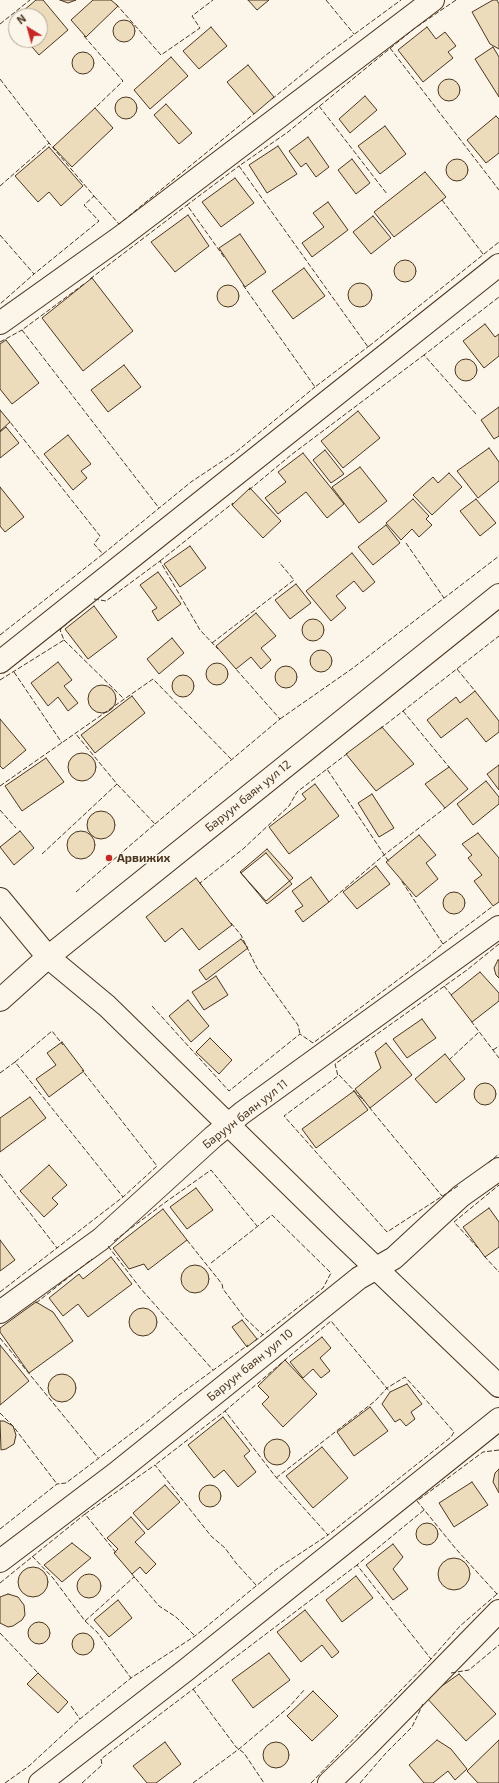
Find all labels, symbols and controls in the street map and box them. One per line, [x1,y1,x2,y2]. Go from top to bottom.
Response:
north arrow [8,8,48,48]
text: N [14,11,28,26]
street label: Баруун баян уул 12 [202,757,294,835]
place label: Арвижих [117,851,170,865]
marker: Арвижих [104,853,114,863]
street label: Баруун баян уул 11 [200,1076,290,1152]
street label: Баруун баян уул 10 [204,1326,296,1404]

